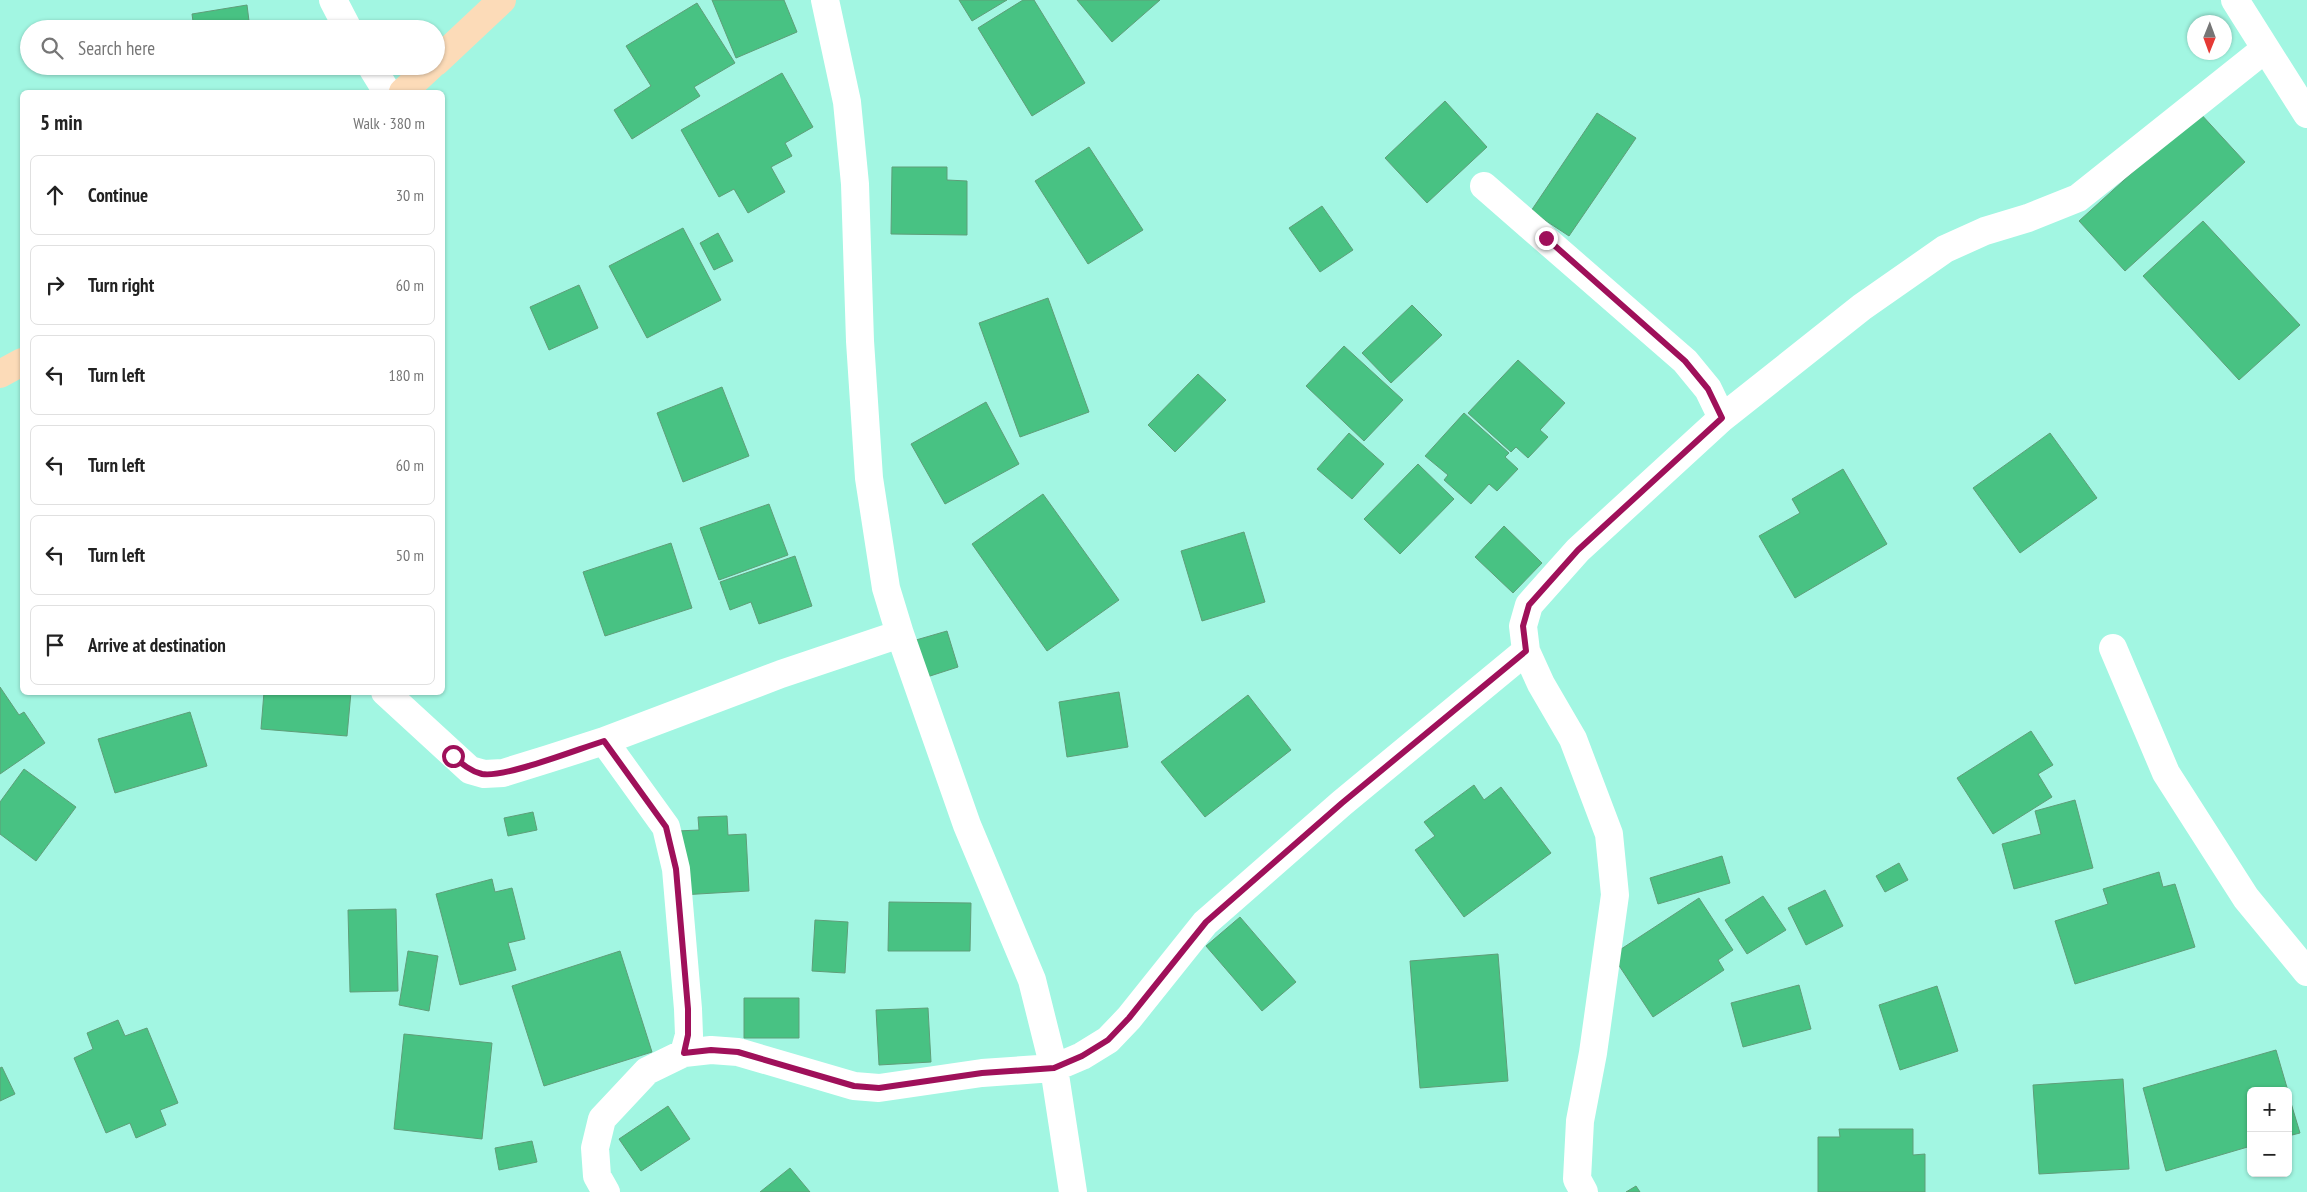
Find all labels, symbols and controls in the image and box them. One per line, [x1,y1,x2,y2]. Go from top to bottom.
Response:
north arrow [2187,15,2232,60]
search box [20,20,445,75]
icon: search [38,34,66,62]
text: Search here [78,36,155,60]
text: 5 min [40,109,82,136]
text: Walk · 380 m [353,113,425,133]
icon: ahead [41,181,69,209]
text: Continue [88,183,148,207]
text: 30 m [396,185,424,205]
route end [1535,227,1558,250]
icon: right [41,271,69,299]
text: Turn right [88,273,154,297]
text: 60 m [396,275,424,295]
icon: left [41,361,69,389]
text: Turn left [88,363,145,387]
text: 180 m [389,365,424,385]
icon: left [41,451,69,479]
text: Turn left [88,453,145,477]
text: 60 m [396,455,424,475]
icon: left [41,541,69,569]
text: Turn left [88,543,145,567]
text: 50 m [396,545,424,565]
icon: arrive [41,631,69,659]
text: Arrive at destination [88,633,226,657]
route start [442,745,465,768]
map controls [2247,1087,2292,1177]
button: + [2247,1087,2292,1132]
button: − [2247,1132,2292,1177]

